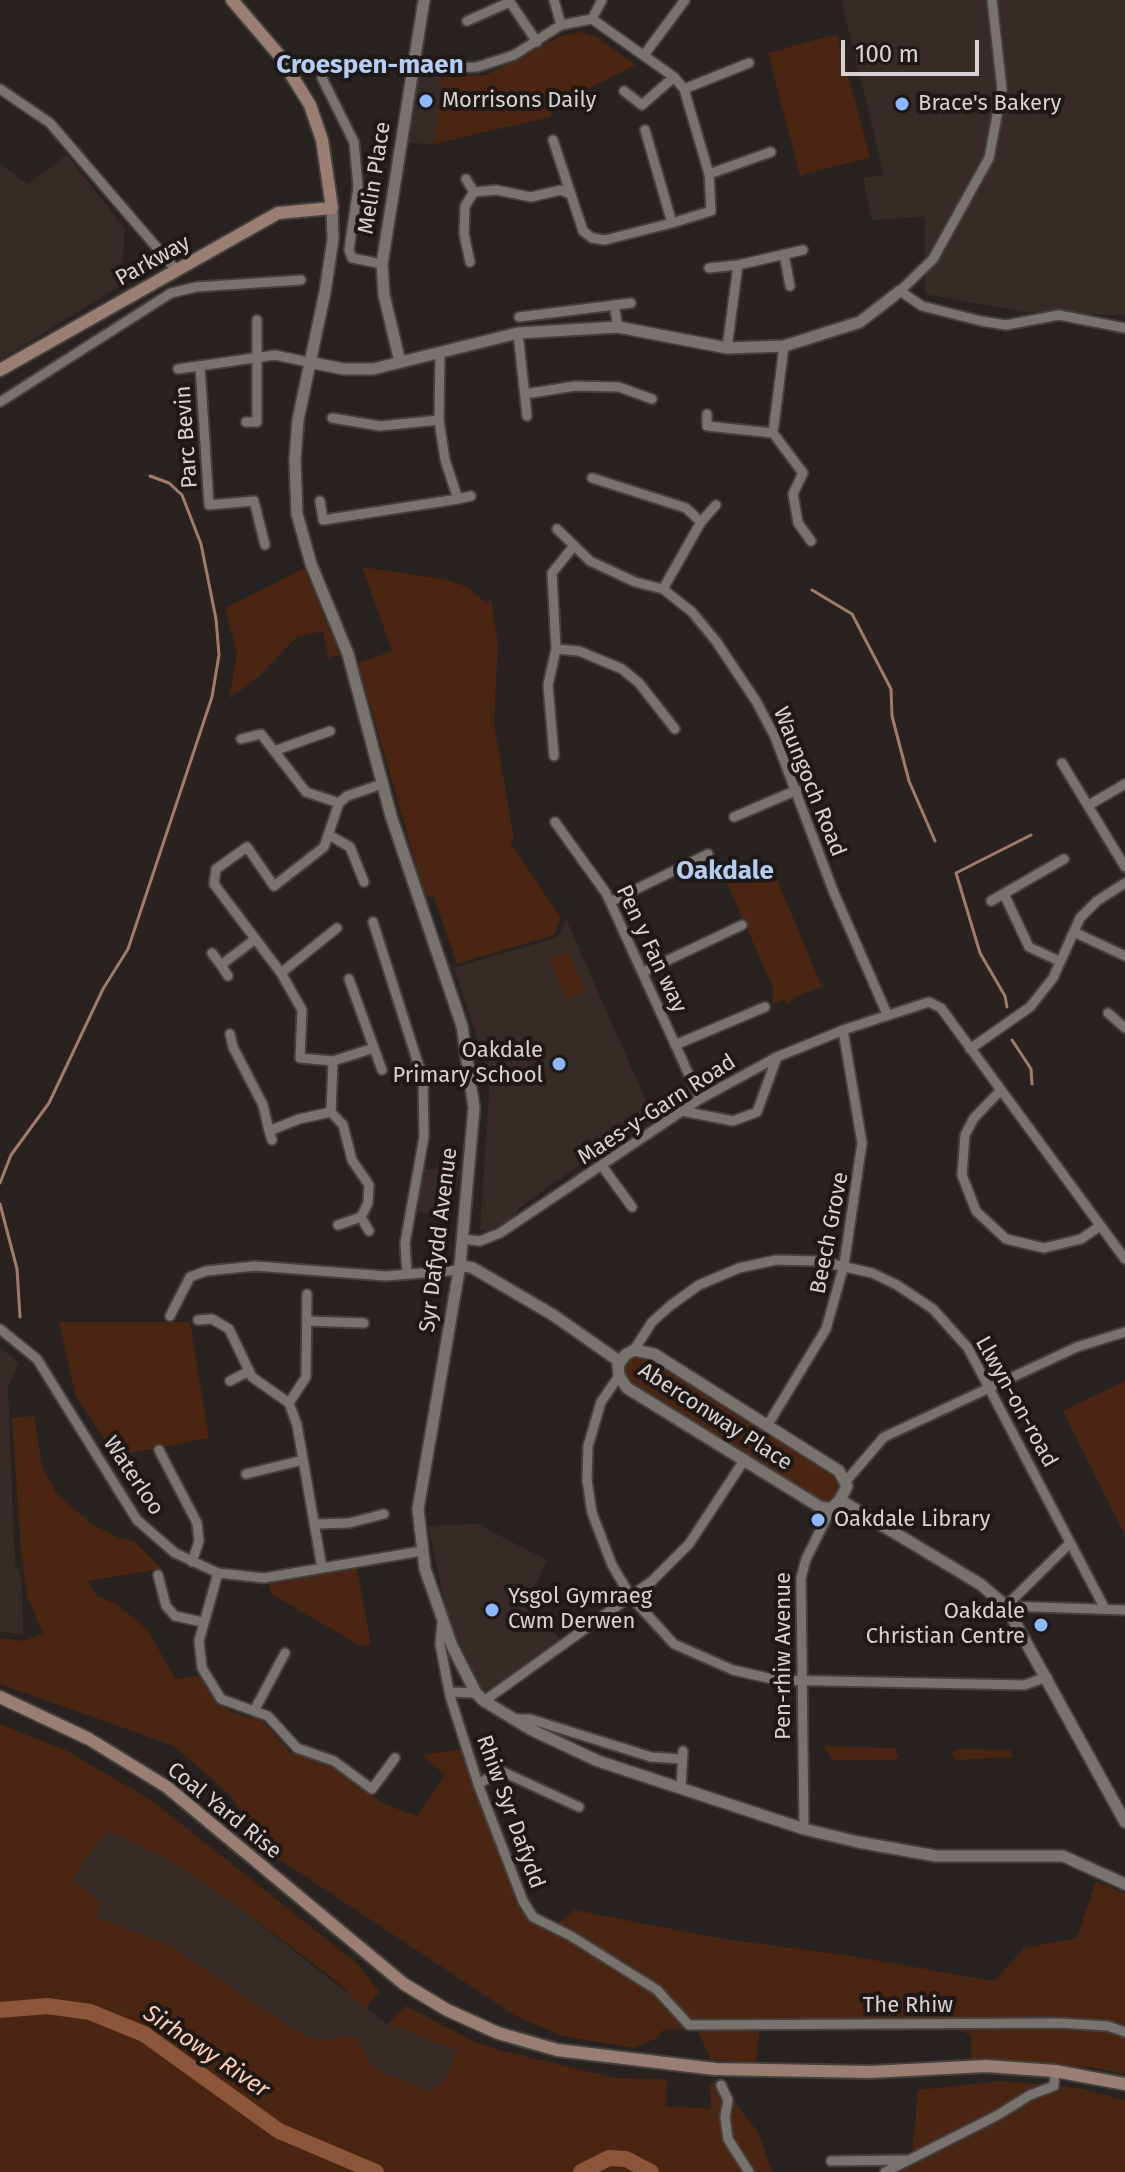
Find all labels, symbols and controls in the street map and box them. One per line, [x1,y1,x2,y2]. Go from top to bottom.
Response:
scale bar [845,24,983,74]
text: 100 m [855,40,919,68]
district label: Croespen-maen [276,50,464,82]
place label: Morrisons Daily [442,88,596,114]
place label: Brace's Bakery [918,91,1061,117]
marker: Morrisons Daily [417,92,435,110]
marker: Brace's Bakery [893,95,911,113]
street label: Melin Place [353,120,397,236]
street label: Parkway [111,230,195,292]
street label: Parc Bevin [170,385,204,489]
street label: Waungoch Road [767,703,851,861]
district label: Oakdale [676,856,774,888]
street label: Pen y Fan way [610,881,692,1017]
place label: Oakdale Primary School [392,1038,543,1090]
street label: Maes-y-Garn Road [573,1049,741,1171]
marker: Oakdale Primary School [550,1055,568,1073]
street label: Syr Dafydd Avenue [415,1146,463,1334]
street label: Beech Grove [805,1170,855,1296]
street label: Llwyn-on-road [969,1332,1063,1472]
street label: Aberconway Place [633,1357,797,1477]
street label: Waterloo [97,1431,169,1521]
place label: Oakdale Library [834,1507,990,1533]
marker: Oakdale Library [809,1511,827,1529]
street label: Pen-rhiw Avenue [771,1572,797,1740]
place label: Ysgol Gymraeg Cwm Derwen [508,1584,652,1636]
place label: Oakdale Christian Centre [866,1599,1025,1650]
marker: Ysgol Gymraeg Cwm Derwen [483,1601,501,1619]
marker: Oakdale Christian Centre [1032,1616,1050,1634]
street label: Rhiw Syr Dafydd [470,1732,550,1892]
street label: Coal Yard Rise [162,1757,286,1865]
street label: The Rhiw [863,1993,953,2019]
water label: Sirhowy River [138,1999,274,2105]

